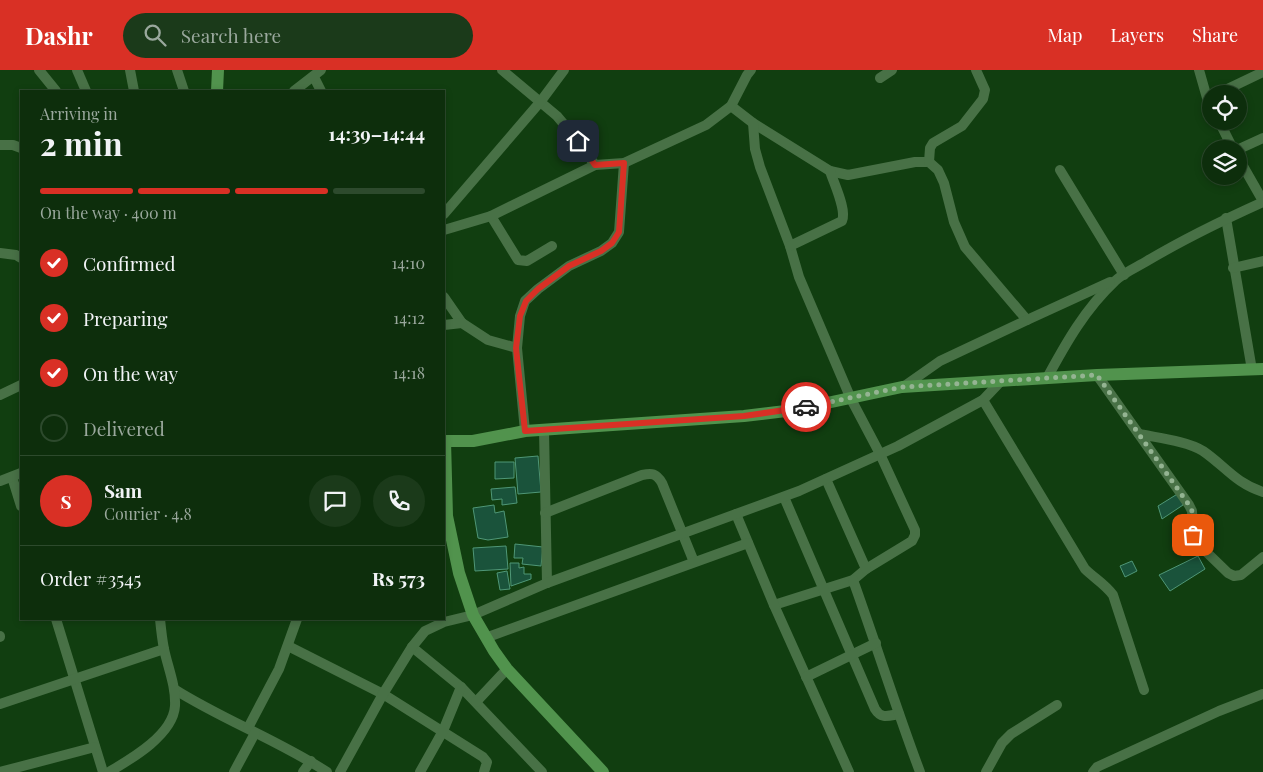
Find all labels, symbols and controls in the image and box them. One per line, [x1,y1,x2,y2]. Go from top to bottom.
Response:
search box [123,13,473,58]
text: Dashr [25,19,93,51]
icon: search [141,21,169,49]
text: Search here [181,22,281,48]
text: Map [1047,23,1082,47]
text: Layers [1110,23,1164,47]
text: Share [1192,23,1238,47]
map controls [1202,85,1247,185]
button: locate [1202,85,1247,130]
text: Arriving in [40,103,118,124]
text: 14:39–14:44 [328,120,425,146]
pin [557,120,599,162]
text: 2 min [40,121,123,164]
icon: home [564,127,592,155]
button: layers [1202,140,1247,185]
text: On the way · 400 m [40,202,177,223]
icon: check [40,249,68,277]
text: Confirmed [83,250,176,276]
text: 14:10 [391,252,425,273]
icon: check [40,304,68,332]
text: Preparing [83,305,168,331]
text: 14:12 [393,307,425,328]
icon: check [40,359,68,387]
text: On the way [83,360,178,386]
text: 14:18 [393,362,425,383]
courier [781,382,831,432]
icon: car [792,393,820,421]
text: Delivered [83,415,165,441]
button: chat [309,475,361,527]
button: phone [373,475,425,527]
text: Sam [104,477,142,503]
text: S [60,488,72,514]
text: Courier · 4.8 [104,503,192,524]
pin [1172,514,1214,556]
icon: bag [1179,521,1207,549]
text: Order #3545 [40,565,141,591]
text: Rs 573 [372,565,425,591]

